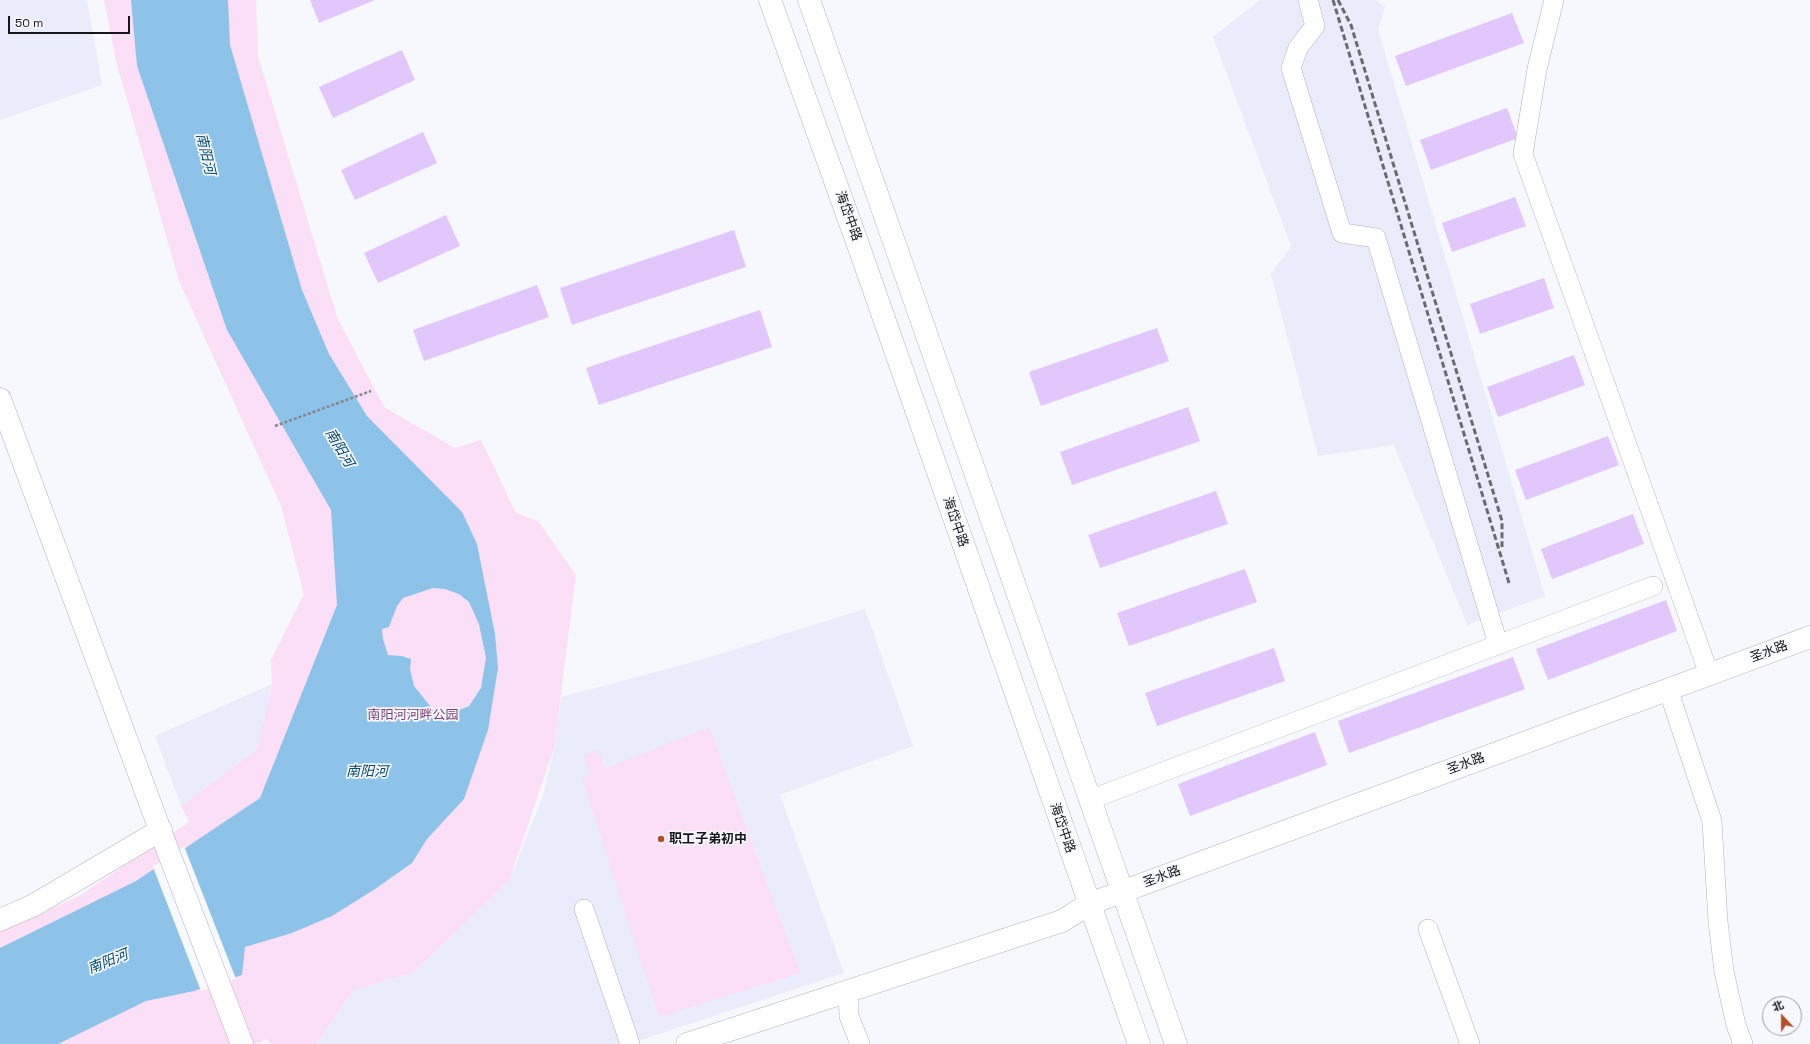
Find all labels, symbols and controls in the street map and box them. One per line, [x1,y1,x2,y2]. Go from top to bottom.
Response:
scale bar [10,8,132,34]
text: 50 m [15,15,43,31]
water label: 南阳河 [192,132,218,176]
street label: 海岱中路 [832,189,864,243]
water label: 南阳河 [321,426,357,470]
street label: 海岱中路 [939,495,971,549]
street label: 圣水路 [1748,638,1790,666]
park label: 南阳河河畔公园 [368,707,458,723]
street label: 圣水路 [1445,750,1487,778]
water label: 南阳河 [346,764,388,780]
street label: 海岱中路 [1046,801,1078,855]
place label: 职工子弟初中 [669,831,747,847]
marker: 职工子弟初中 [656,834,666,844]
street label: 圣水路 [1141,863,1183,891]
water label: 南阳河 [85,946,131,978]
north arrow [1762,996,1802,1036]
text: 北 [1770,997,1786,1014]

